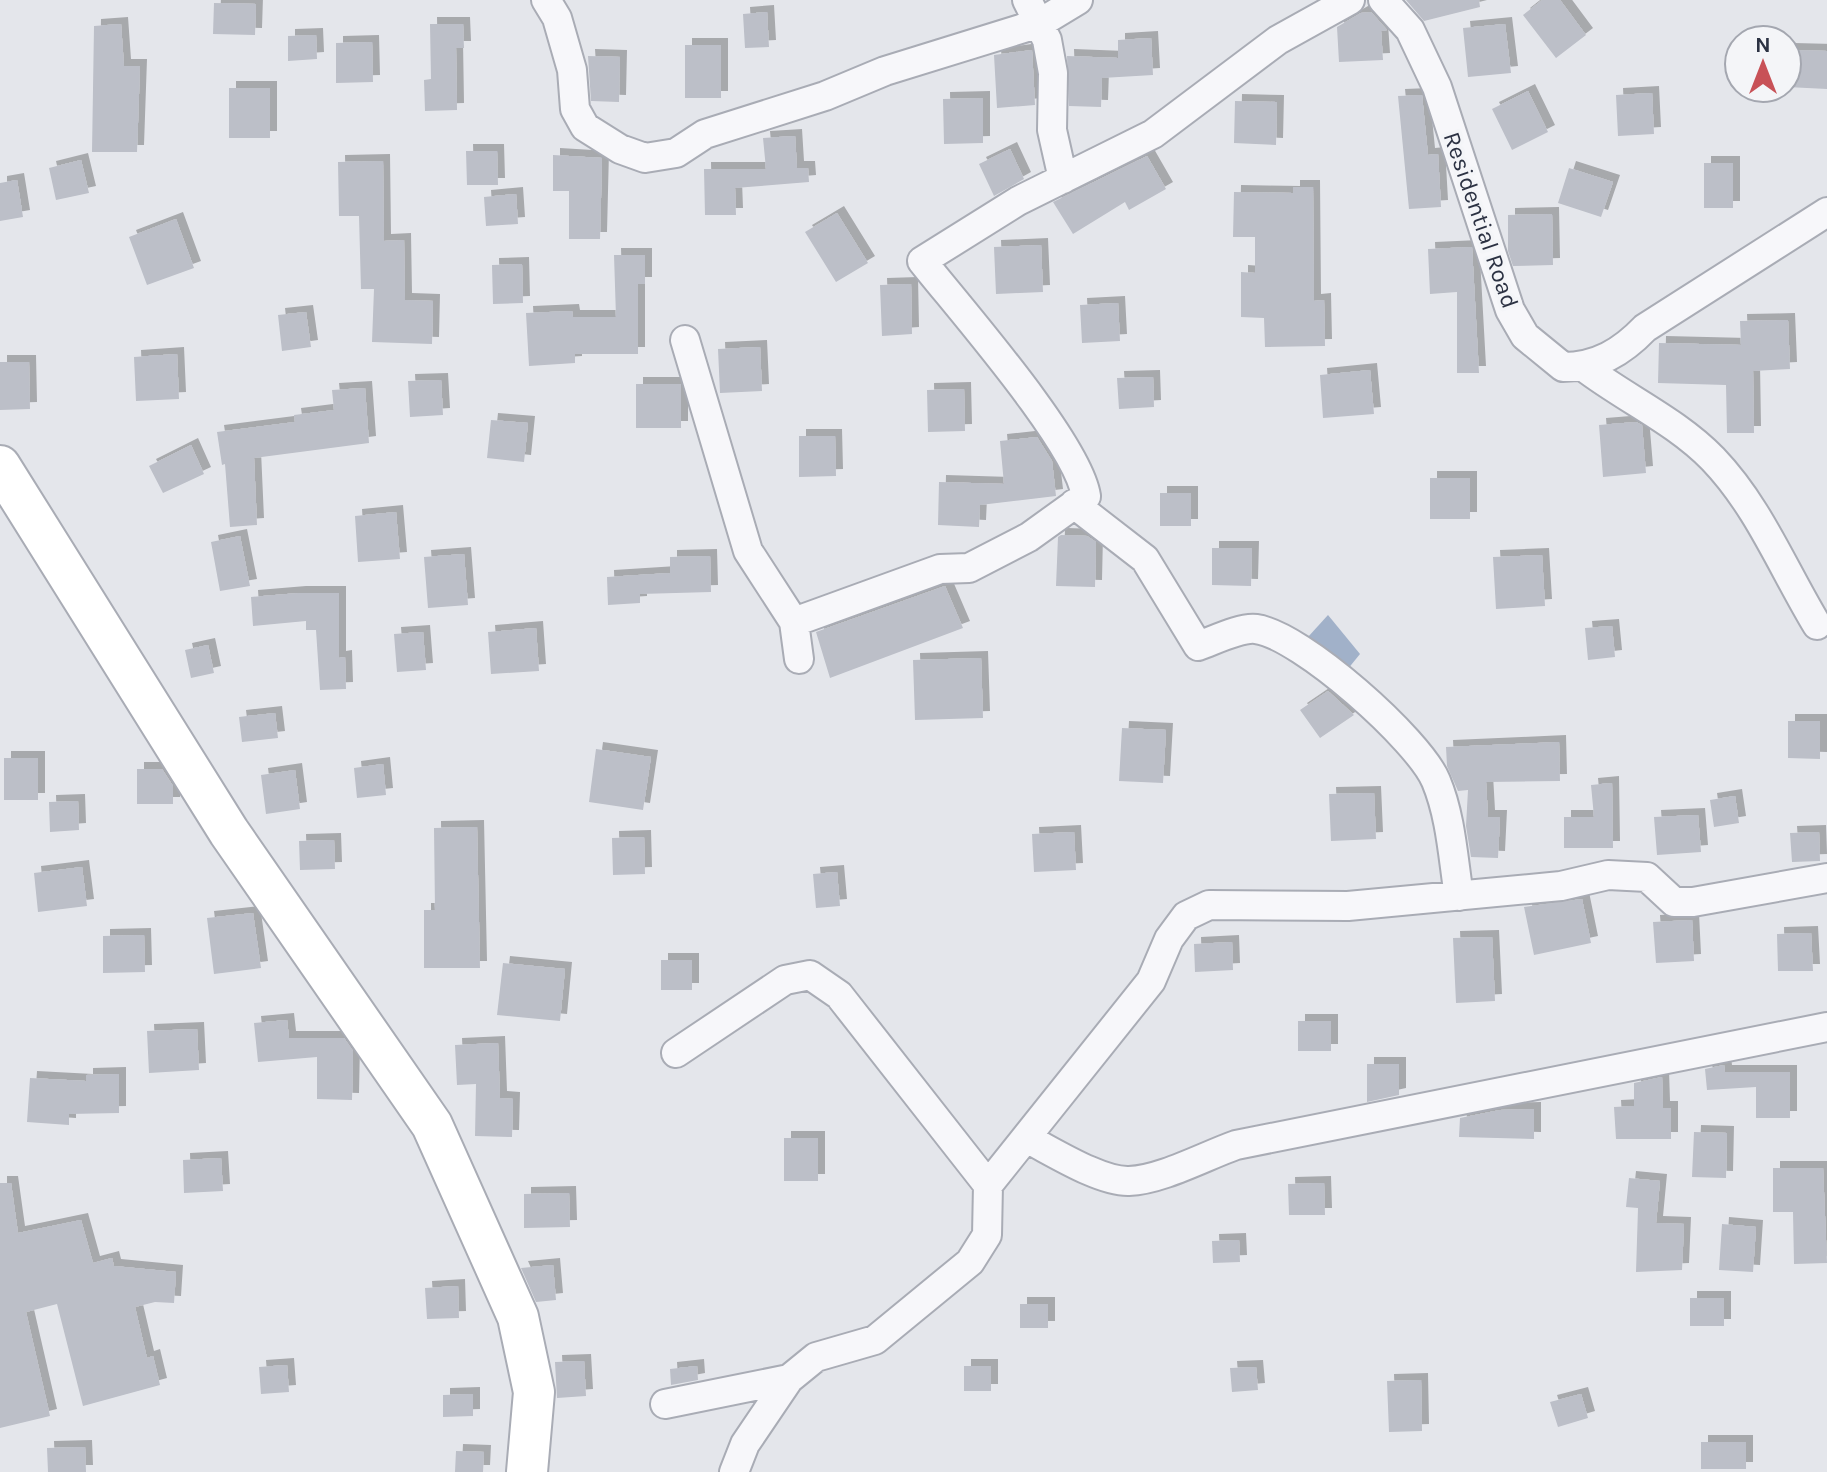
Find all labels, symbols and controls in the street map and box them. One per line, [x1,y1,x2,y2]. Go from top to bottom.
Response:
north arrow [1723,24,1803,104]
text: N [1755,32,1771,58]
street label: Residential Road [1438,128,1524,312]

